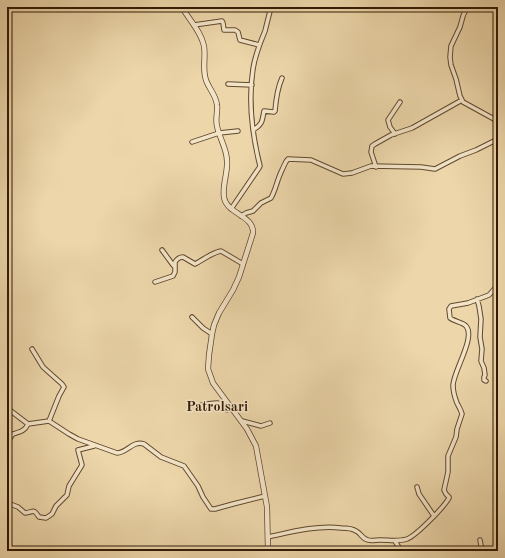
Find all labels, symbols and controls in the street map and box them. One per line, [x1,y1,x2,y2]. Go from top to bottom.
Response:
district label: Patrolsari [186,400,248,414]

